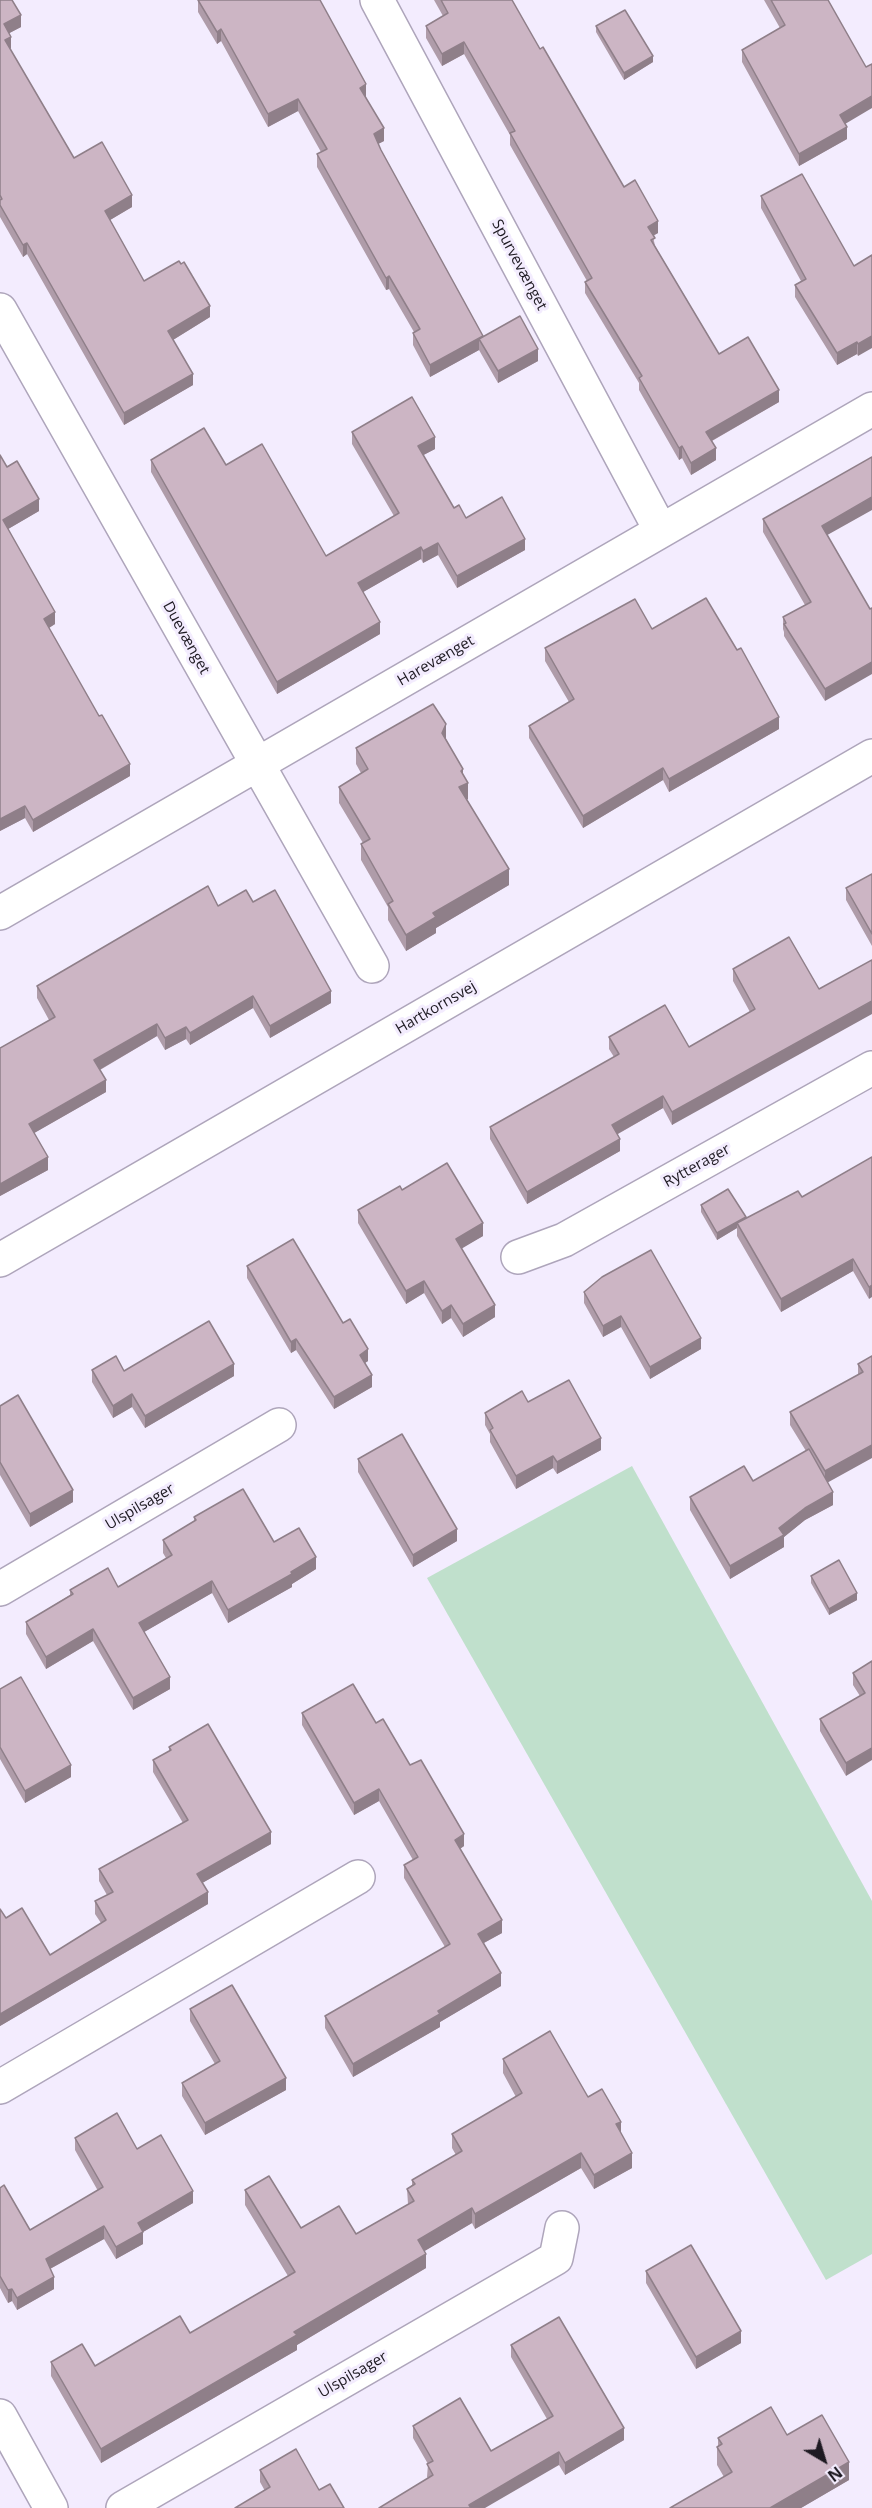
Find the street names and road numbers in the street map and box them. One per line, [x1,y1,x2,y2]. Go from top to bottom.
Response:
street label: Spurvevænget [488,217,550,313]
street label: Duevænget [159,599,213,677]
street label: Harevænget [394,632,478,690]
street label: Hartkornsvej [393,978,479,1038]
street label: Rytterager [661,1140,733,1192]
street label: Ulspilsager [102,1480,178,1534]
street label: Ulspilsager [315,2348,391,2402]

